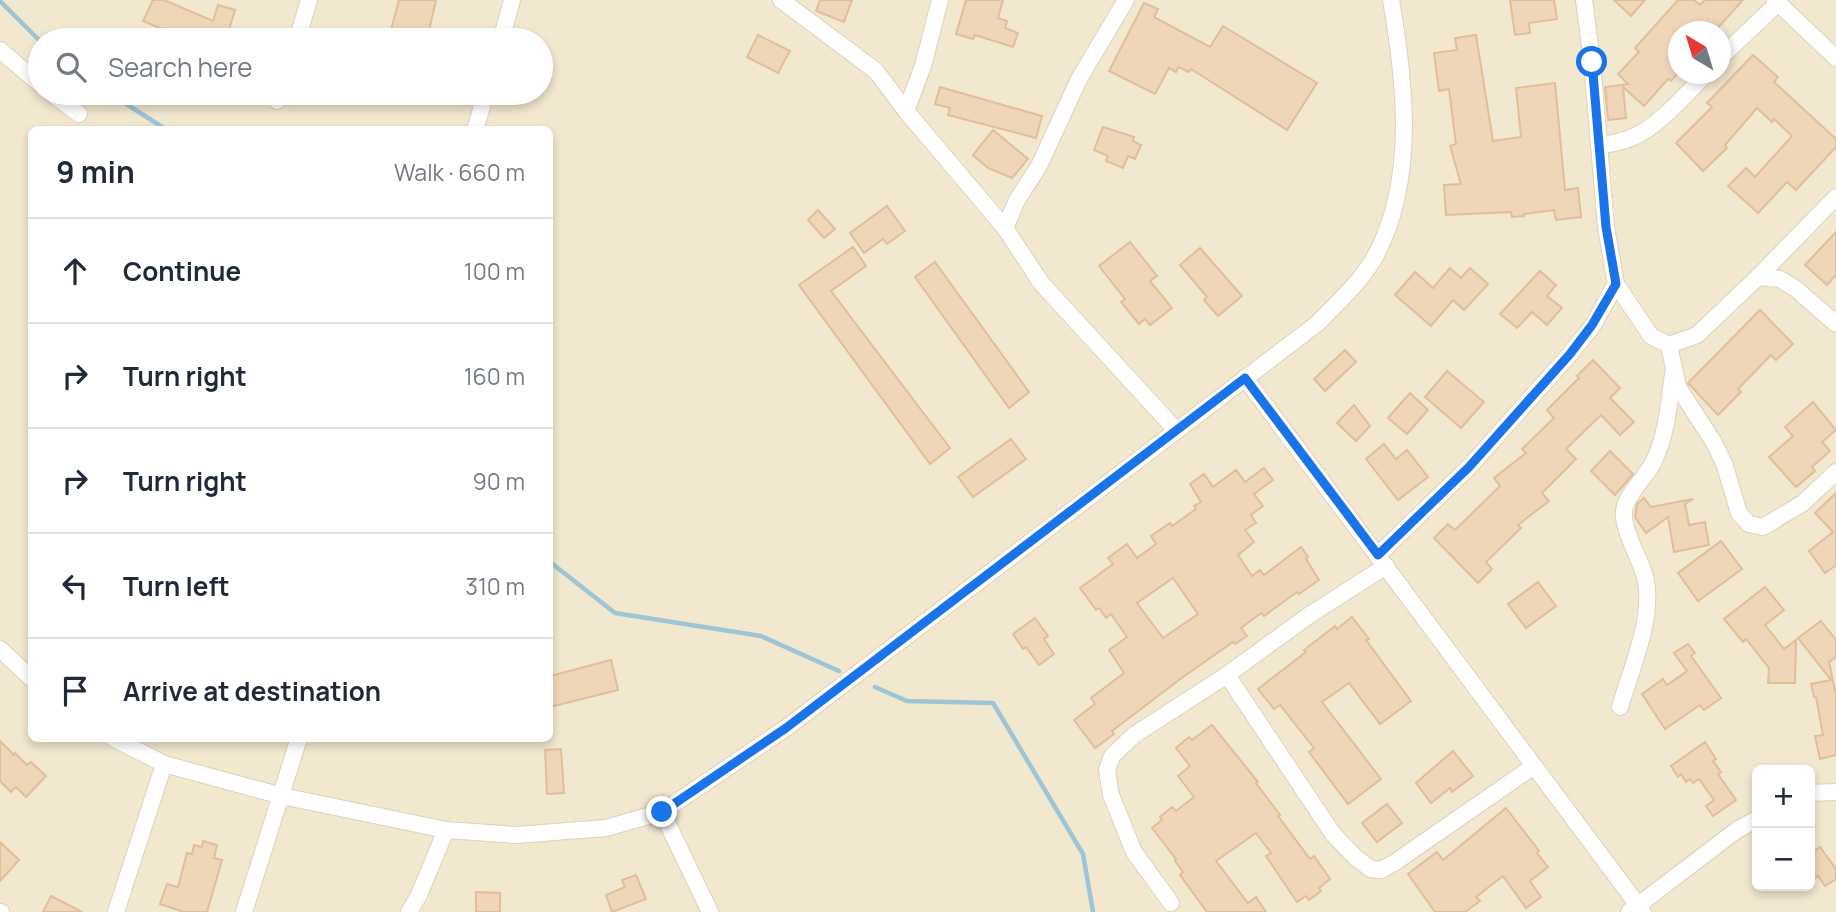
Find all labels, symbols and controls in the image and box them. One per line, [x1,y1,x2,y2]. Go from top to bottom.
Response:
north arrow [1668,21,1731,84]
search box [28,28,553,105]
route start [1576,46,1607,77]
icon: search [52,48,90,86]
text: Search here [108,49,253,85]
text: 9 min [56,151,135,192]
text: Walk · 660 m [394,156,525,188]
icon: ahead [56,252,94,290]
text: Continue [123,253,241,289]
text: 100 m [464,255,525,287]
icon: right [56,357,94,395]
text: Turn right [123,358,247,394]
text: 160 m [464,360,525,392]
icon: right [56,462,94,500]
text: Turn right [123,463,247,499]
text: 90 m [473,465,525,497]
icon: left [56,567,94,605]
text: Turn left [123,568,230,604]
text: 310 m [465,570,525,602]
icon: arrive [56,672,94,710]
text: Arrive at destination [123,673,381,709]
map controls [1752,765,1815,891]
button: + [1752,765,1815,828]
route end [646,796,677,827]
button: − [1752,828,1815,891]

